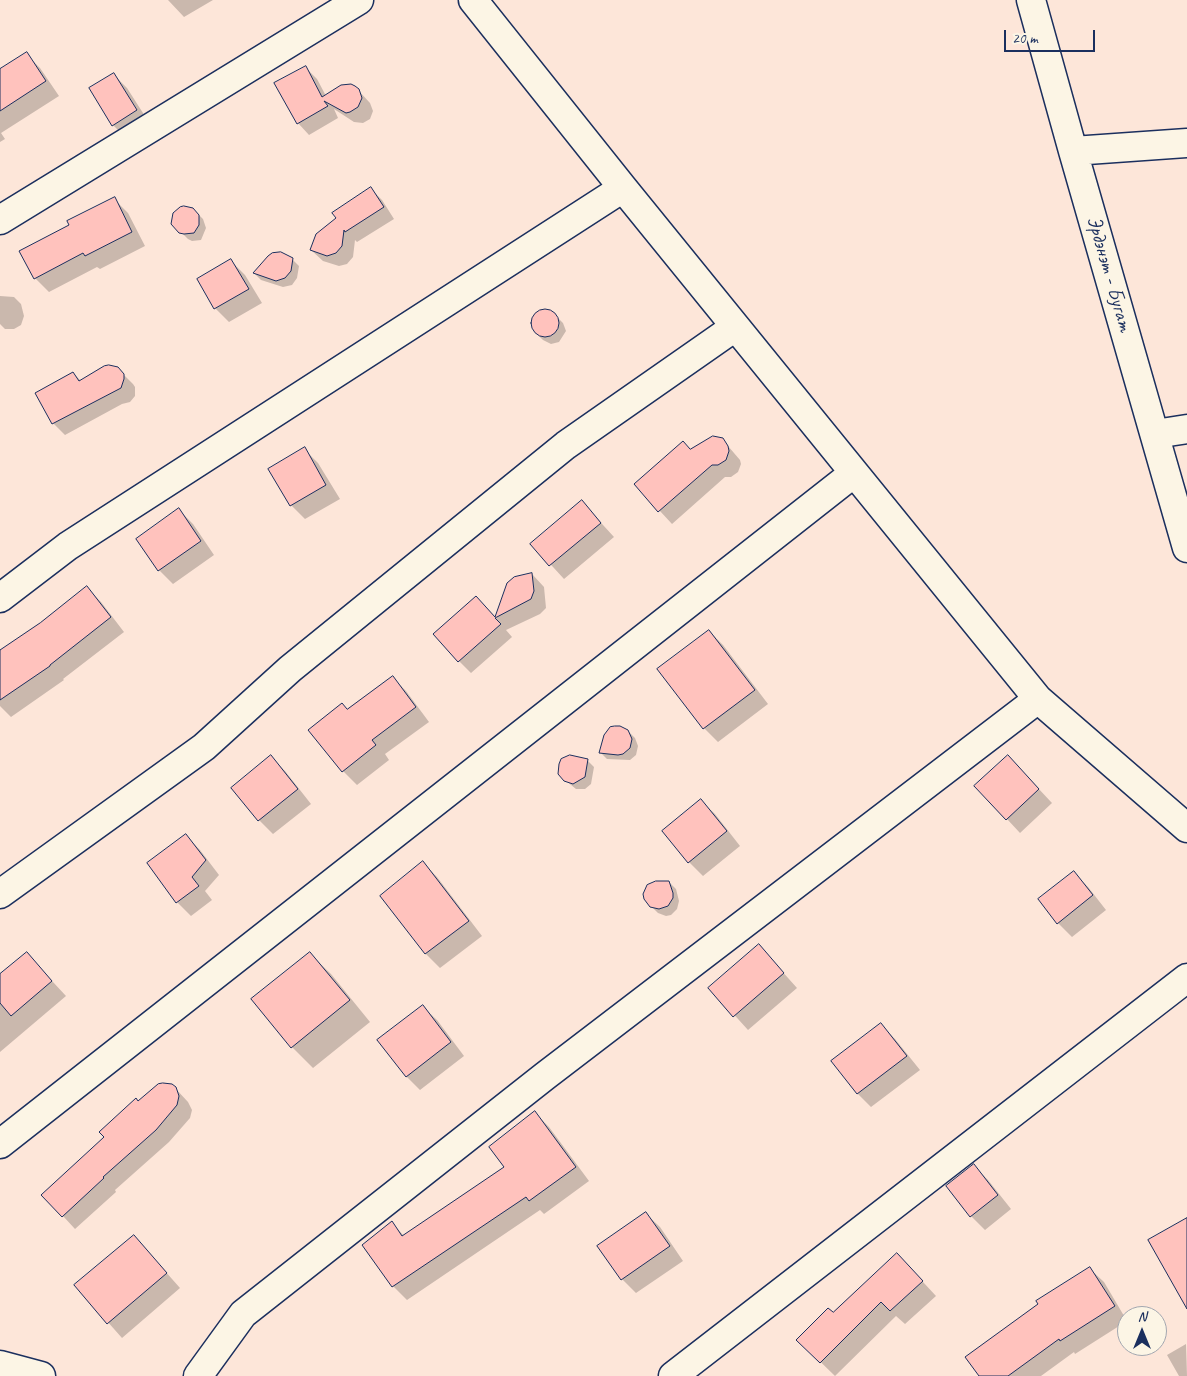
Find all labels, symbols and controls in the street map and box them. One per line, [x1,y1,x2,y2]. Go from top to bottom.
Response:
scale bar [1007,20,1098,52]
text: 20 m [1012,29,1038,48]
street label: Эрдэнэт - Бугат [1080,213,1138,335]
north arrow [1117,1306,1167,1356]
text: N [1138,1308,1146,1325]

